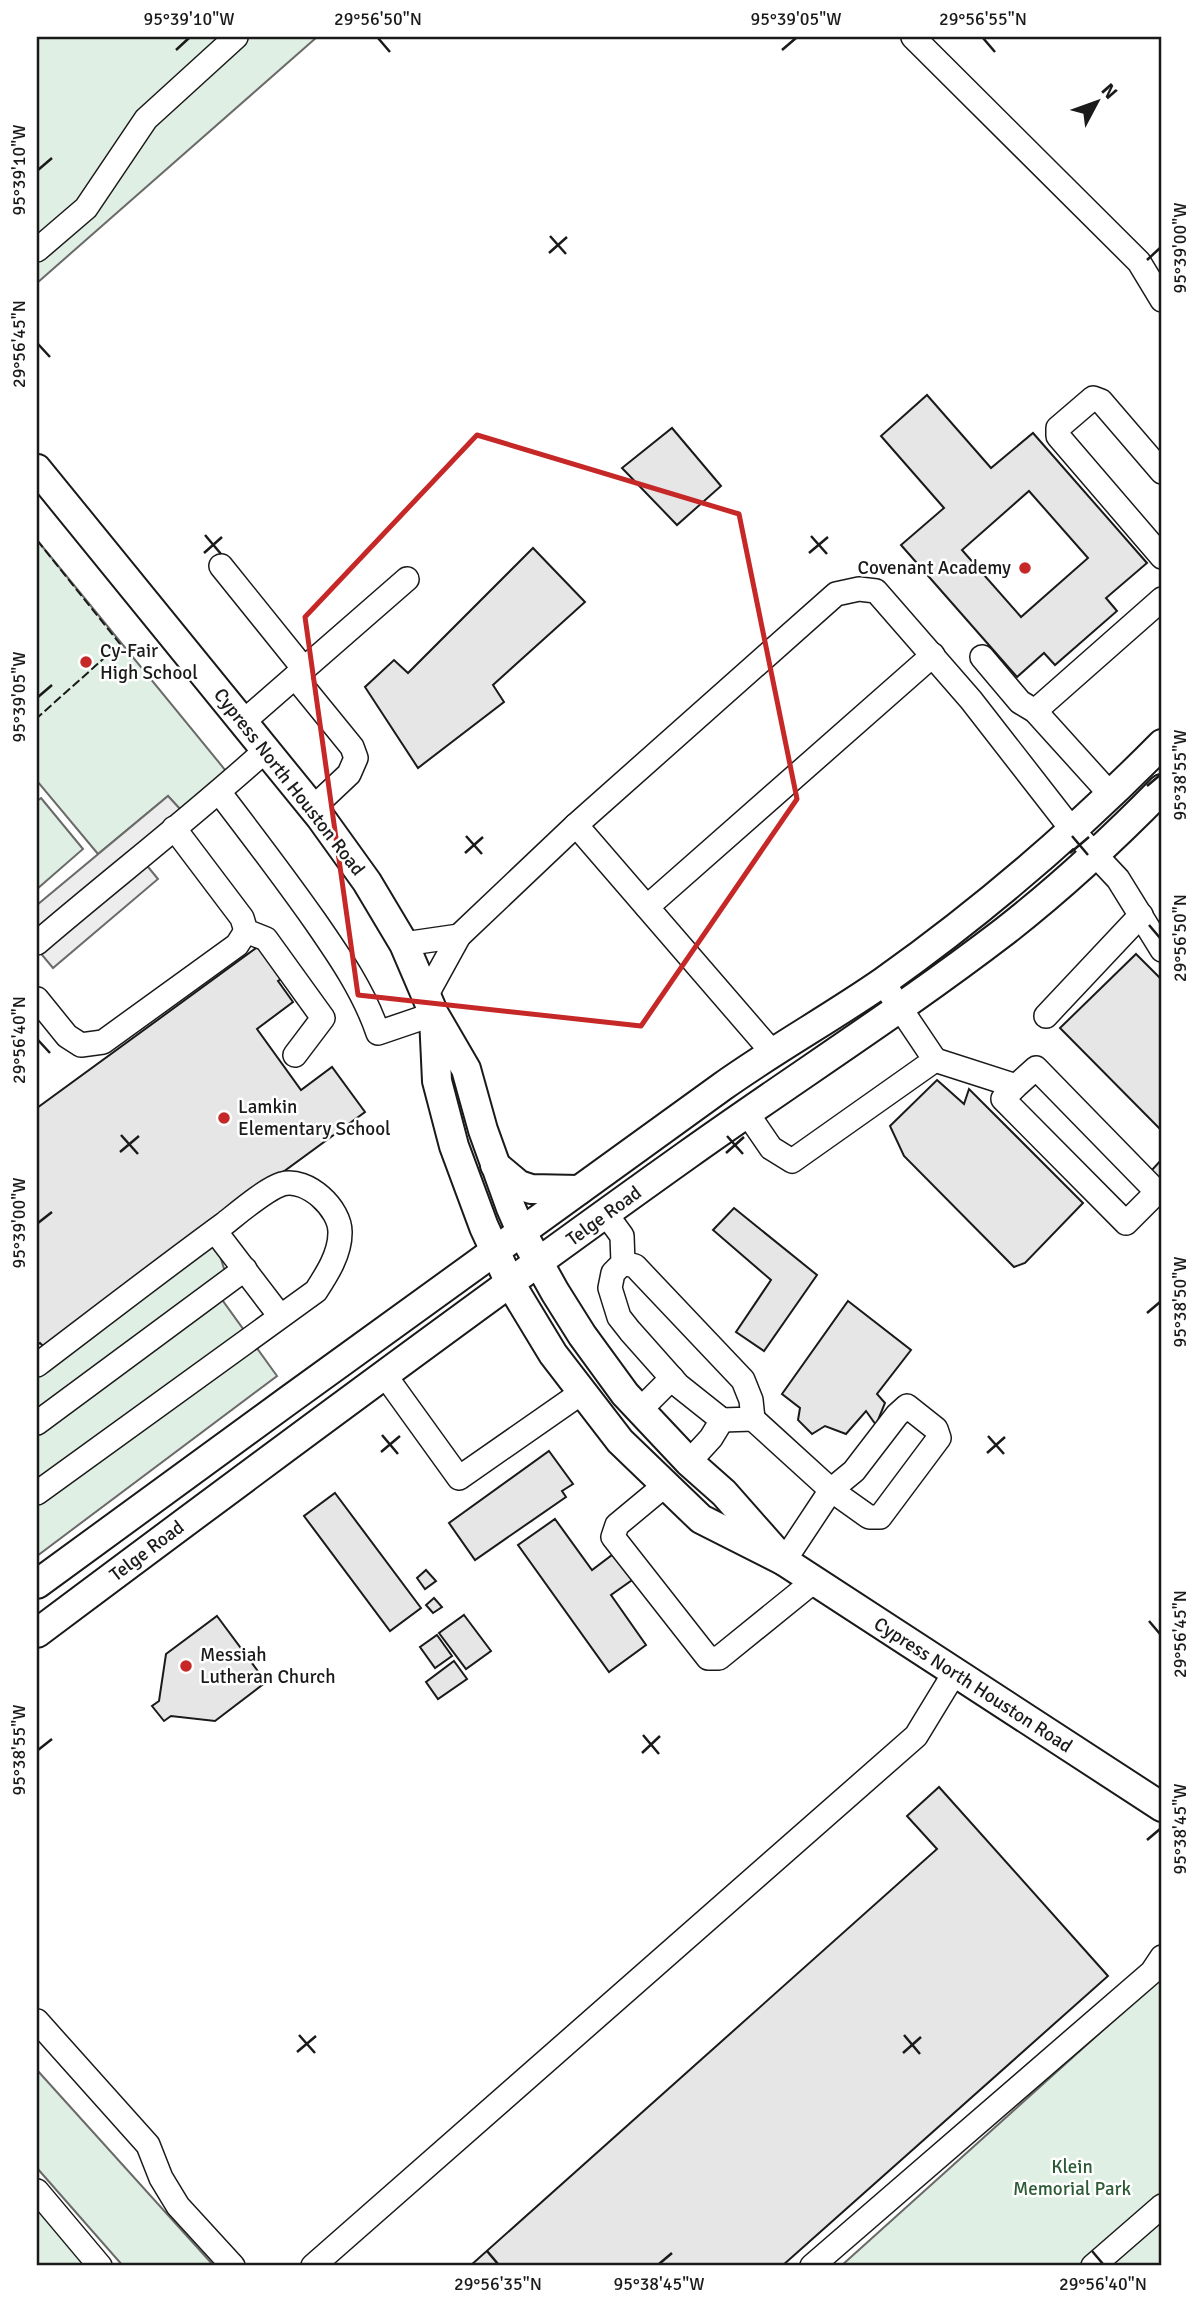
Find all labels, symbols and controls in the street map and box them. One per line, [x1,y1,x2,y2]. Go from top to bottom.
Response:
text: 95°39'10"W [144,8,234,30]
text: 29°56'50"N [334,8,422,30]
text: 95°39'05"W [751,8,841,30]
text: 29°56'55"N [939,8,1027,30]
north arrow [1062,66,1132,136]
text: N [1096,79,1122,104]
text: 95°39'10"W [8,125,30,215]
text: 95°39'00"W [1169,203,1191,293]
text: 29°56'45"N [8,300,30,388]
place label: Covenant Academy [858,556,1011,580]
marker: Covenant Academy [1017,560,1033,576]
place label: Cy-Fair High School [100,639,198,685]
text: 95°39'05"W [8,652,30,742]
marker: Cy-Fair High School [78,654,94,670]
street label: Cypress North Houston Road [208,683,370,881]
text: 95°38'55"W [1169,730,1191,820]
text: 29°56'50"N [1169,894,1191,982]
text: 29°56'40"N [8,996,30,1084]
place label: Lamkin Elementary School [238,1095,391,1141]
marker: Lamkin Elementary School [216,1110,232,1126]
text: 95°39'00"W [8,1178,30,1268]
street label: Telge Road [562,1181,646,1251]
text: 95°38'50"W [1169,1257,1191,1347]
street label: Telge Road [105,1515,189,1587]
text: 29°56'45"N [1169,1590,1191,1678]
street label: Cypress North Houston Road [869,1612,1077,1758]
place label: Messiah Lutheran Church [200,1643,336,1689]
marker: Messiah Lutheran Church [178,1658,194,1674]
text: 95°38'55"W [8,1705,30,1795]
text: 95°38'45"W [1169,1784,1191,1874]
park label: Klein Memorial Park [1013,2155,1132,2201]
text: 29°56'35"N [454,2273,542,2295]
text: 95°38'45"W [614,2273,704,2295]
text: 29°56'40"N [1059,2273,1147,2295]

